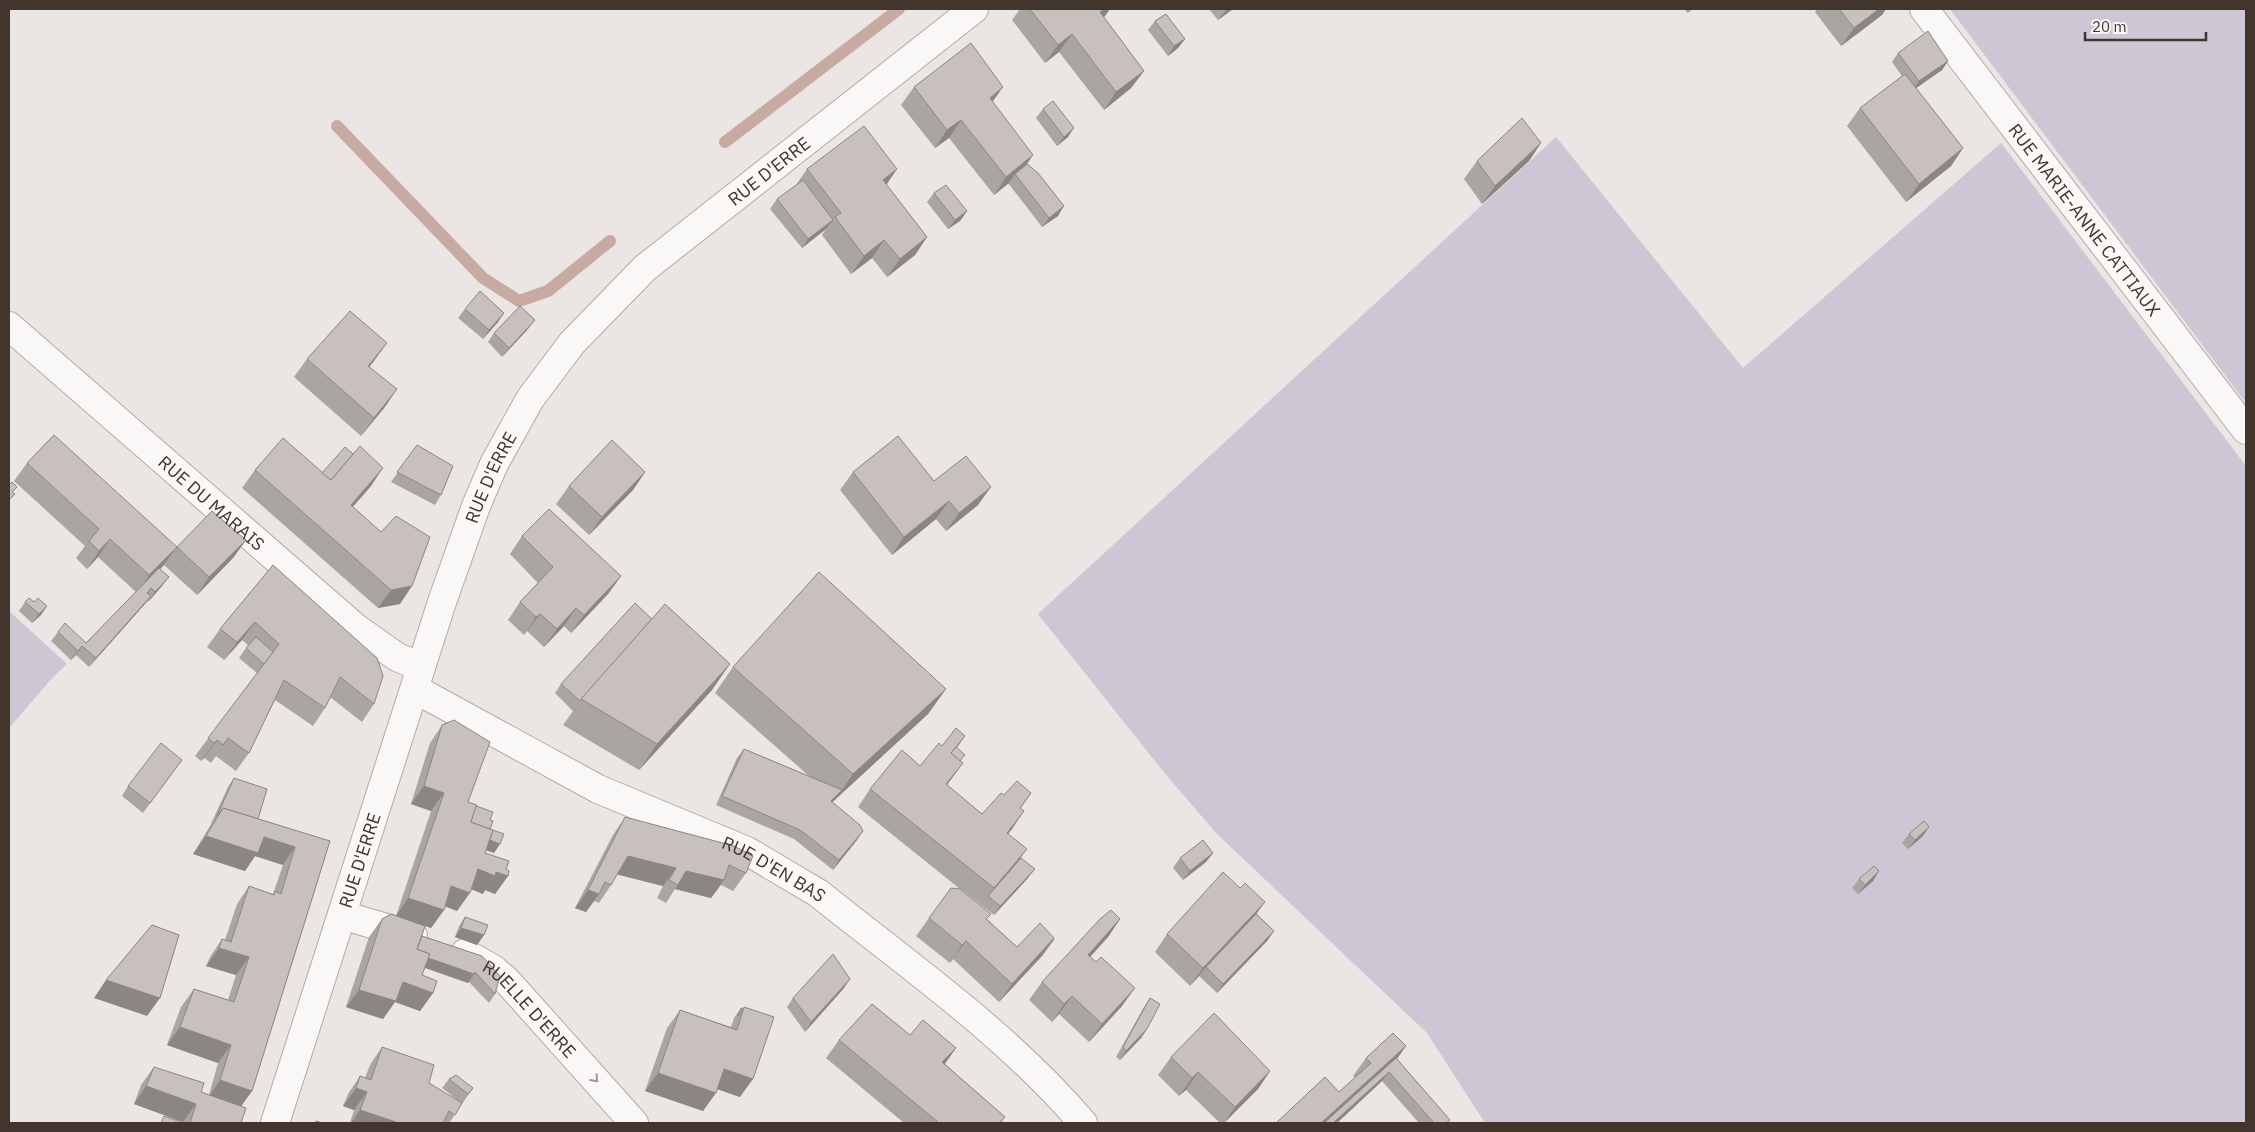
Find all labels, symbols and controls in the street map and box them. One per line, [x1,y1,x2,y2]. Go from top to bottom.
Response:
scale bar [2085,10,2206,42]
text: 20 m [2092,17,2127,36]
street label: RUE MARIE-ANNE CATTIAUX [2004,119,2166,320]
street label: RUE D'ERRE [723,131,815,210]
street label: RUE D'ERRE [459,427,521,526]
street label: RUE DU MARAIS [154,450,270,555]
street label: RUE D'ERRE [333,810,385,911]
street label: RUE D'EN BAS [719,830,831,907]
street label: RUELLE D'ERRE [479,954,582,1062]
one-way arrow [589,1074,598,1083]

